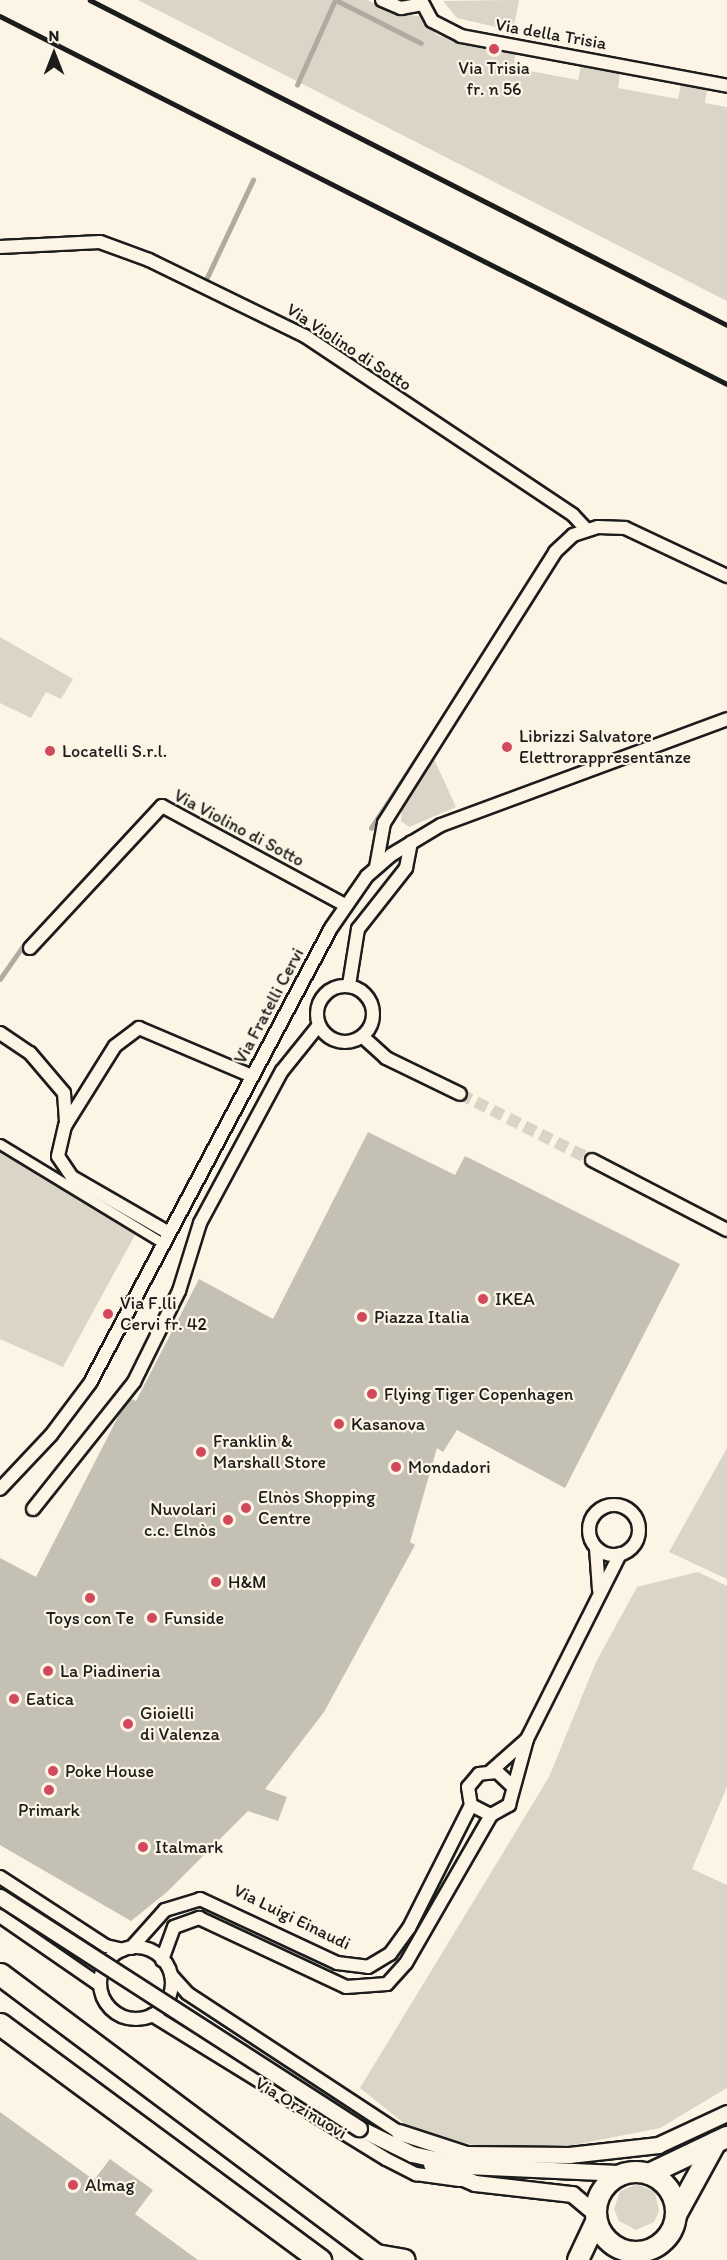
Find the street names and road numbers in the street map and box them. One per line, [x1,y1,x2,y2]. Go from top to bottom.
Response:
street label: Via della Trisia [494,14,608,54]
street label: Via Violino di Sotto [282,298,416,396]
street label: Via Violino di Sotto [170,784,308,872]
street label: Via Fratelli Cervi [229,944,309,1068]
street label: Via Luigi Einaudi [230,1879,354,1955]
street label: Via Orzinuovi [251,2072,351,2144]

